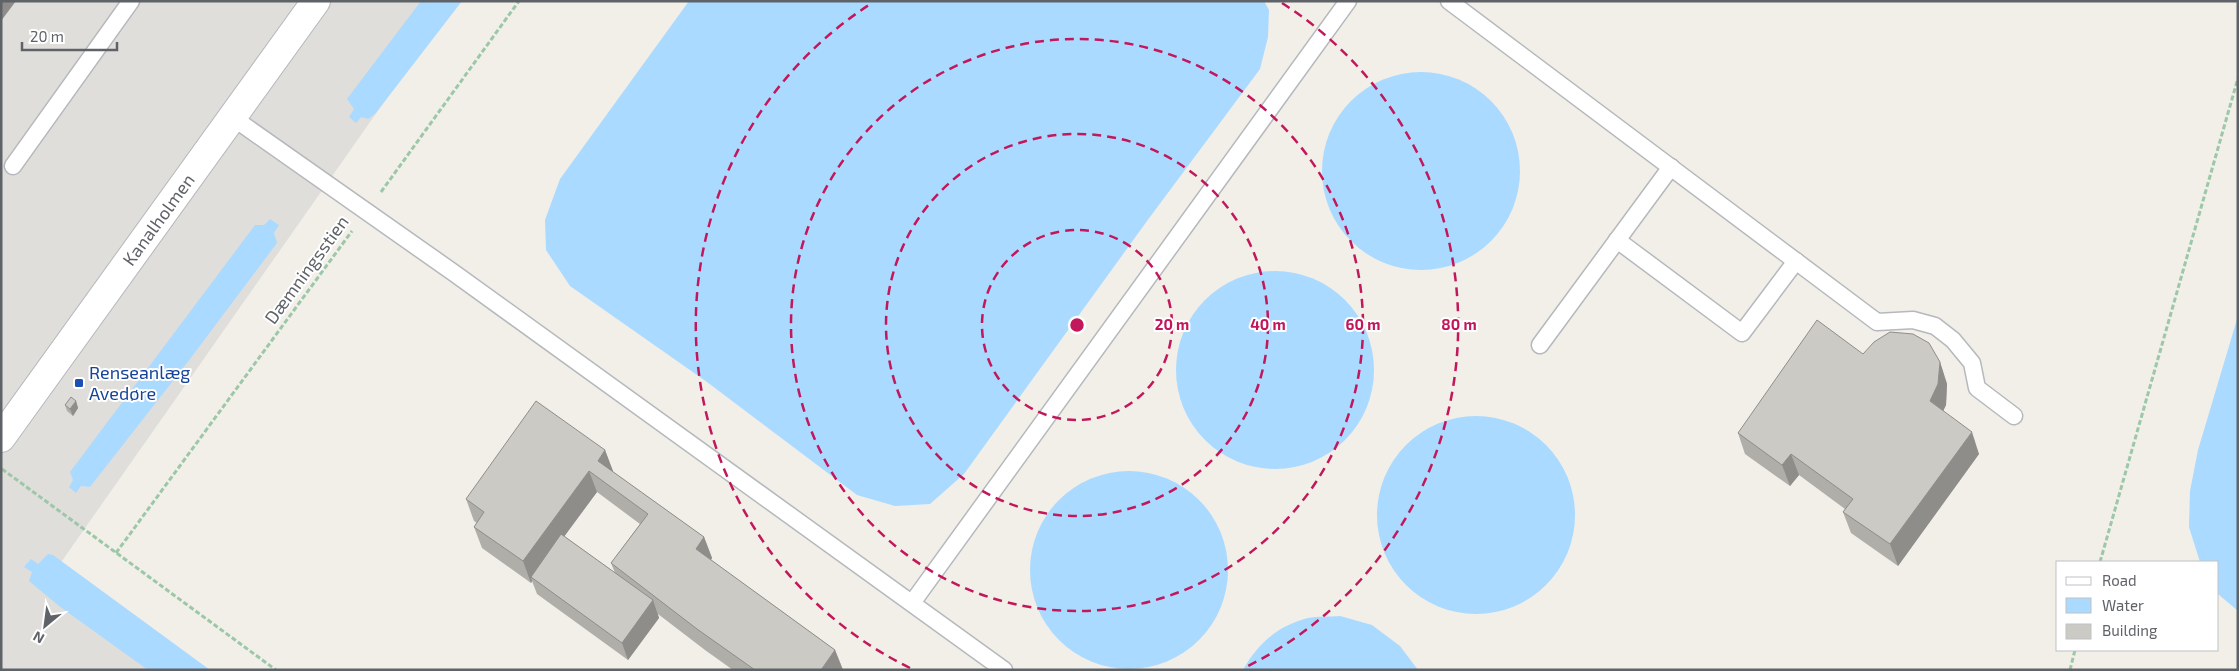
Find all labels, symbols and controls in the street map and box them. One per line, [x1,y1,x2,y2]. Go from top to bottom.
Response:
scale bar [22,20,118,52]
text: 20 m [30,27,64,45]
street label: Kanalholmen [118,169,199,270]
street label: Dæmningsstien [260,211,353,328]
text: 20 m [1155,315,1189,333]
text: 40 m [1250,315,1286,333]
text: 60 m [1346,315,1380,333]
text: 80 m [1441,315,1477,333]
centre of rings [1068,316,1086,334]
place label: Renseanlæg Avedøre [89,361,190,404]
marker: Renseanlæg Avedøre [73,377,85,389]
legend [2056,561,2219,651]
text: Road [2102,571,2137,589]
text: Water [2102,596,2144,614]
north arrow [20,601,70,651]
text: Building [2102,621,2158,639]
text: N [30,628,47,648]

